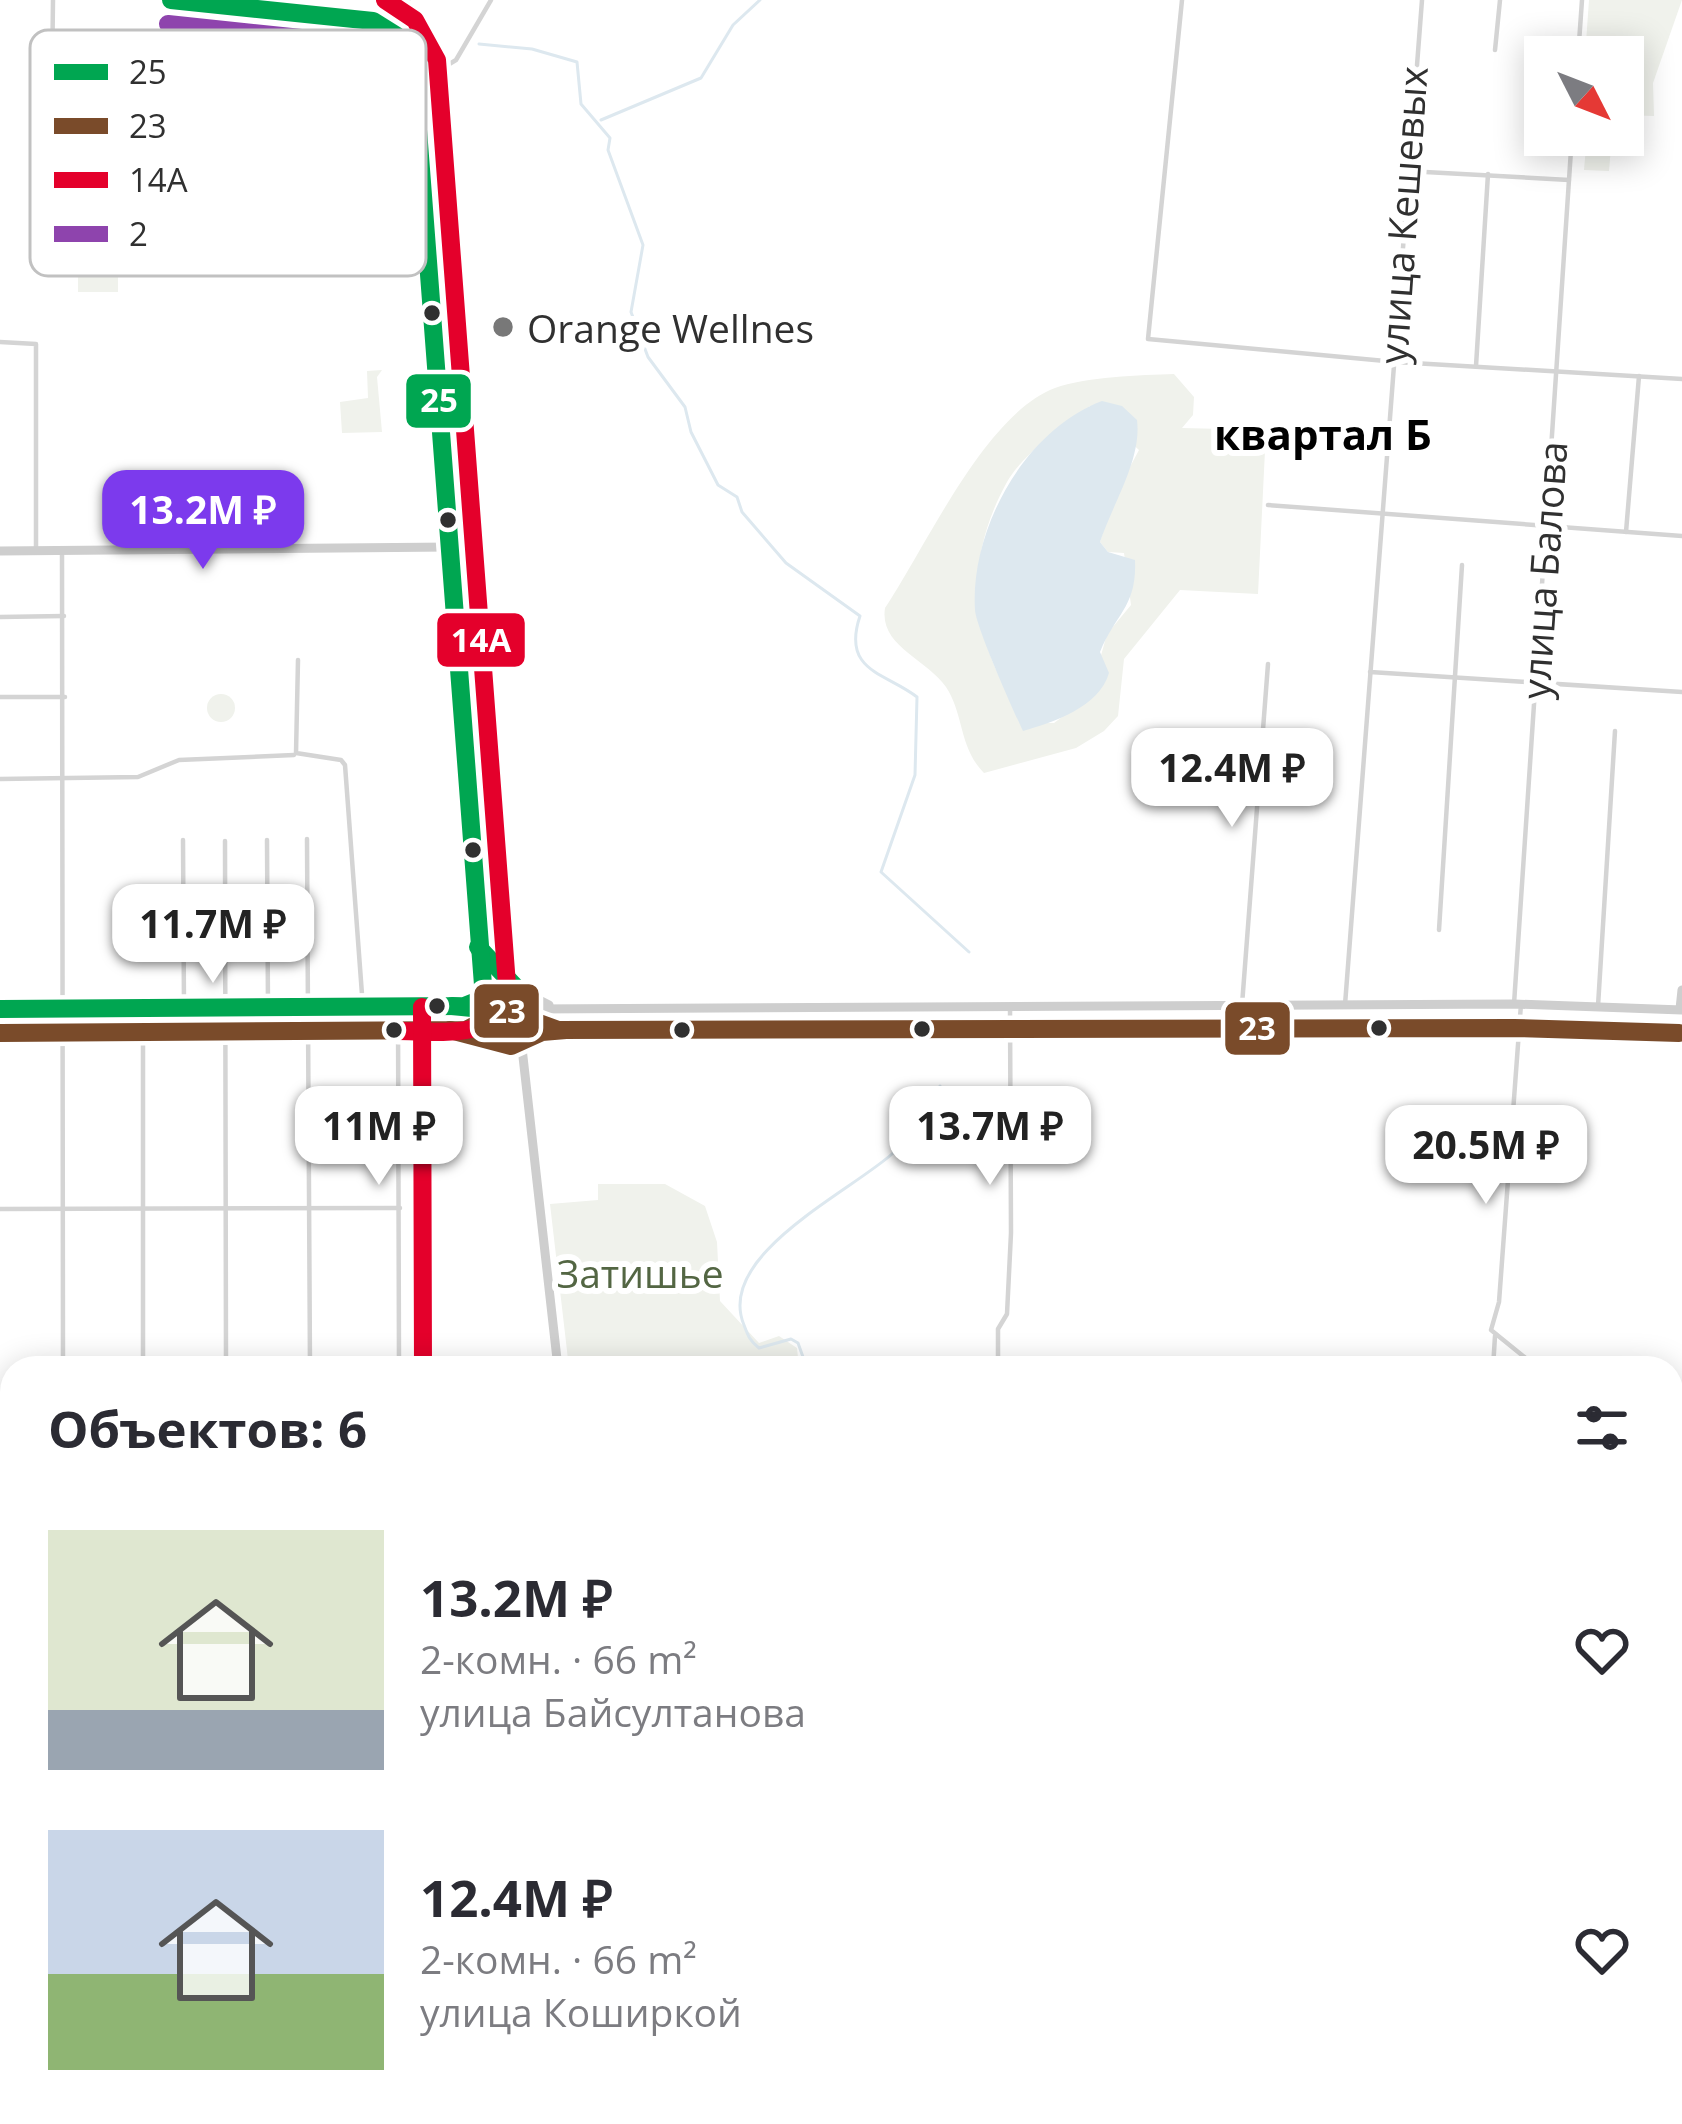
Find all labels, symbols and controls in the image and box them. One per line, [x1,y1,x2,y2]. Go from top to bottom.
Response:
legend [30,30,426,276]
north arrow [1524,36,1644,156]
map controls [1524,36,1644,156]
text: 25 [129,49,167,94]
street label: улица Кешевых [1365,65,1439,365]
text: 23 [129,103,167,148]
text: 14А [129,157,188,202]
text: 2 [129,211,148,256]
place label: Orange Wellnes [527,301,814,354]
unlabelled marker [421,302,443,324]
marker: Orange Wellnes [490,314,516,340]
line badge: 25 [404,372,473,430]
text: 25 [420,377,458,422]
district label: квартал Б [1214,405,1432,462]
street label: улица Балова [1508,439,1578,701]
pin: 13.2M ₽ [92,470,314,572]
text: 13.2M ₽ [129,482,277,535]
unlabelled marker [437,509,459,531]
line badge: 14А [435,611,527,669]
text: 14А [451,617,511,662]
pin: 12.4M ₽ [1121,728,1343,830]
text: 12.4M ₽ [1158,740,1306,793]
unlabelled marker [462,839,484,861]
pin: 11.7M ₽ [102,884,324,986]
text: 11.7M ₽ [139,896,287,949]
line badge: 23 [472,982,541,1040]
text: 23 [488,988,526,1033]
unlabelled marker [426,995,448,1017]
line badge: 23 [1223,1000,1292,1057]
text: 23 [1238,1005,1276,1050]
unlabelled marker [1368,1017,1390,1039]
unlabelled marker [911,1018,933,1040]
unlabelled marker [383,1019,405,1041]
unlabelled marker [671,1019,693,1041]
pin: 11M ₽ [295,1086,463,1188]
pin: 13.7M ₽ [879,1086,1101,1188]
text: 11M ₽ [322,1098,436,1151]
text: 13.7M ₽ [916,1098,1064,1151]
pin: 20.5M ₽ [1375,1105,1597,1207]
text: 20.5M ₽ [1412,1117,1560,1170]
park label: Затишье [556,1246,724,1299]
text: Объектов: 6 [48,1393,367,1463]
icon: filters [1569,1395,1635,1461]
text: 13.2M ₽ [420,1562,613,1632]
icon: home [144,1578,288,1722]
icon: heart [1569,1617,1635,1683]
text: 2-комн. · 66 m² [420,1632,697,1685]
text: улица Байсултанова [420,1685,806,1738]
text: 12.4M ₽ [420,1862,613,1932]
icon: home [144,1878,288,2022]
icon: heart [1569,1917,1635,1983]
text: 2-комн. · 66 m² [420,1932,697,1985]
text: улица Коширкой [420,1985,742,2038]

